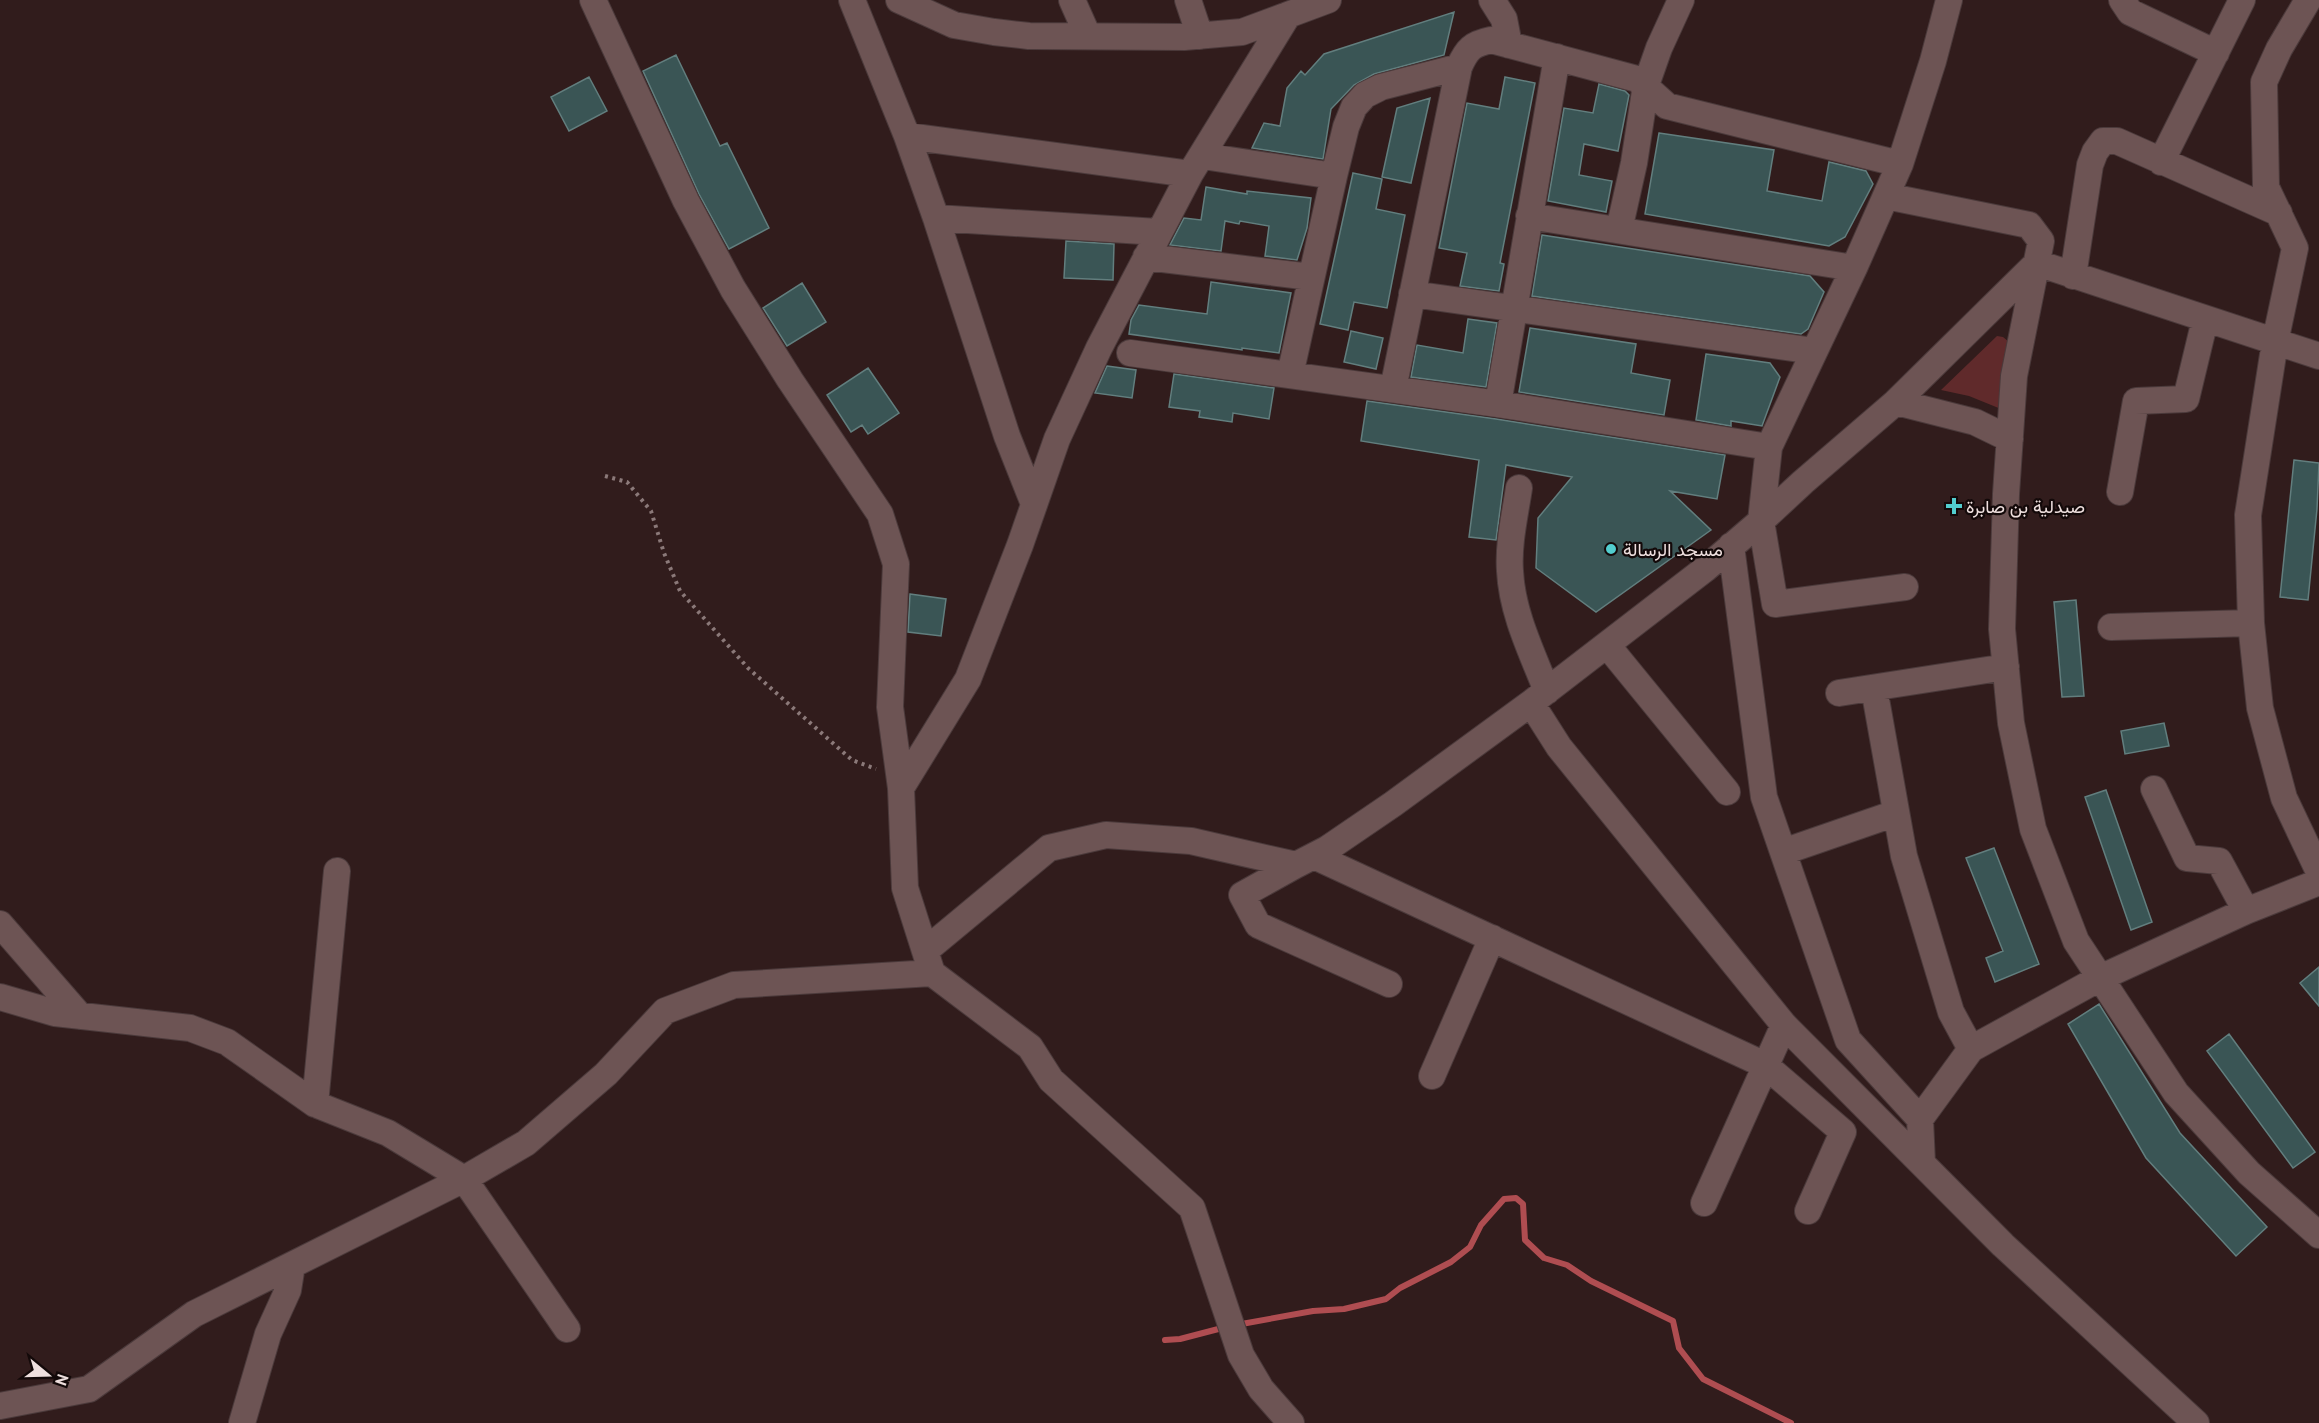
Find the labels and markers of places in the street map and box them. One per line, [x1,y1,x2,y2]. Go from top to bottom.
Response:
place label: صيدلية بن صابرة [1966,495,2085,518]
marker: صيدلية بن صابرة [1947,499,1961,513]
place label: مسجد الرسالة [1623,538,1723,561]
marker: مسجد الرسالة [1604,542,1618,556]

